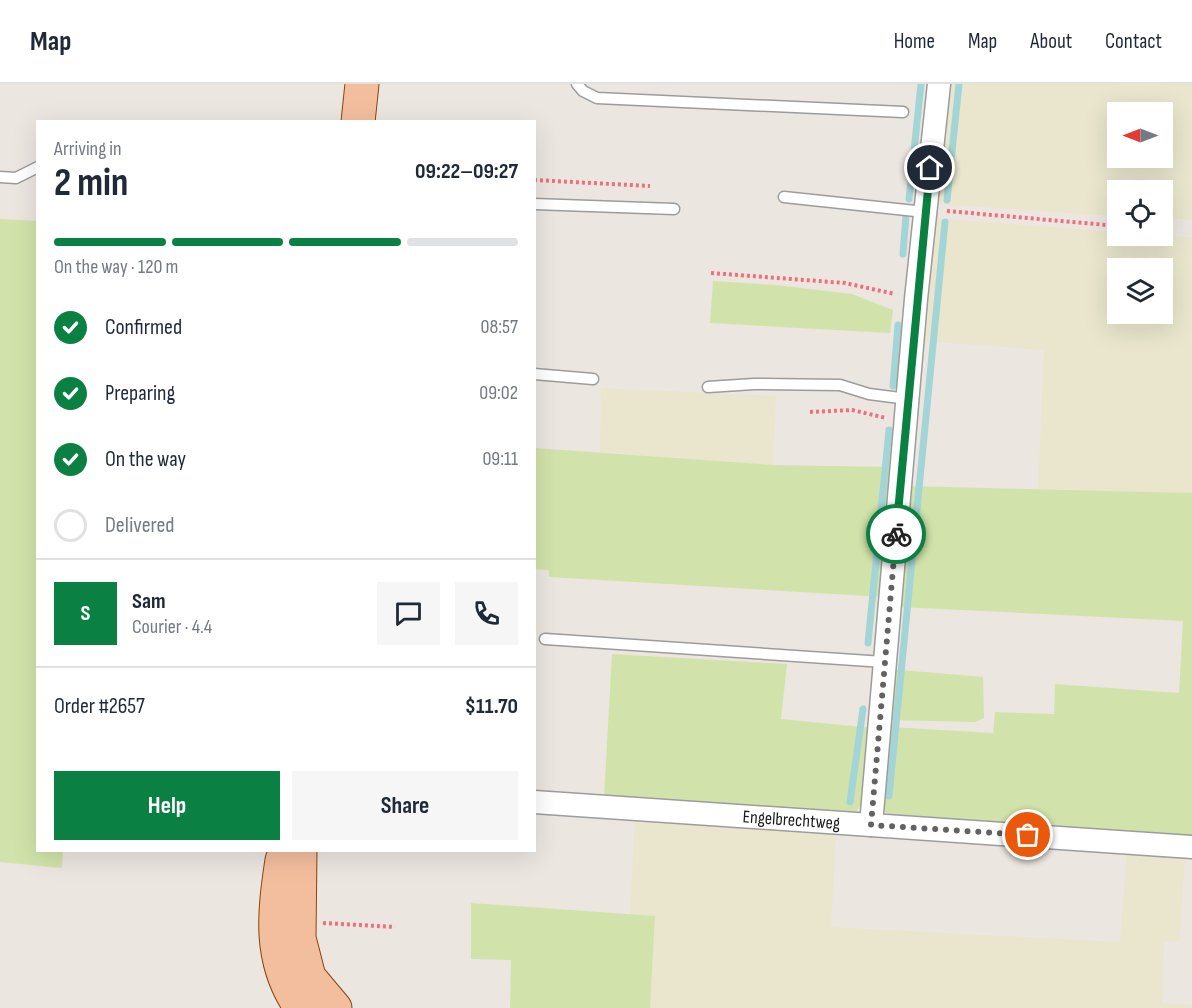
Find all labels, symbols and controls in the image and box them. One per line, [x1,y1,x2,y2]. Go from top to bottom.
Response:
text: Map [30,25,71,58]
text: Home [894,29,935,54]
text: Map [968,29,997,54]
text: About [1030,29,1072,54]
text: Contact [1105,29,1162,54]
north arrow [1107,102,1173,168]
map controls [1107,102,1173,324]
text: Arriving in [54,137,122,161]
pin [904,142,955,193]
icon: home [913,151,946,184]
text: 09:22–09:27 [415,158,518,185]
text: 2 min [54,160,128,207]
button: locate [1107,180,1173,246]
text: On the way · 120 m [54,255,178,279]
button: layers [1107,258,1173,324]
icon: check [54,311,87,344]
text: Confirmed [105,314,182,341]
text: 08:57 [481,315,518,339]
icon: check [54,377,87,410]
text: Preparing [105,380,175,407]
text: 09:02 [479,381,518,405]
icon: check [54,443,87,476]
text: On the way [105,446,186,473]
text: 09:11 [482,447,518,471]
courier [866,504,926,564]
text: Delivered [105,512,174,539]
icon: bike [880,518,913,551]
button: chat [377,582,440,645]
button: phone [455,582,518,645]
text: Sam [132,588,166,615]
text: S [81,600,90,627]
text: Courier · 4.4 [132,615,212,639]
text: Order #2657 [54,693,145,720]
text: $11.70 [465,693,518,720]
button: Help [54,771,280,840]
button: Share [292,771,518,840]
street label: Engelbrechtweg [742,806,841,833]
pin [1002,809,1053,860]
icon: bag [1011,818,1044,851]

